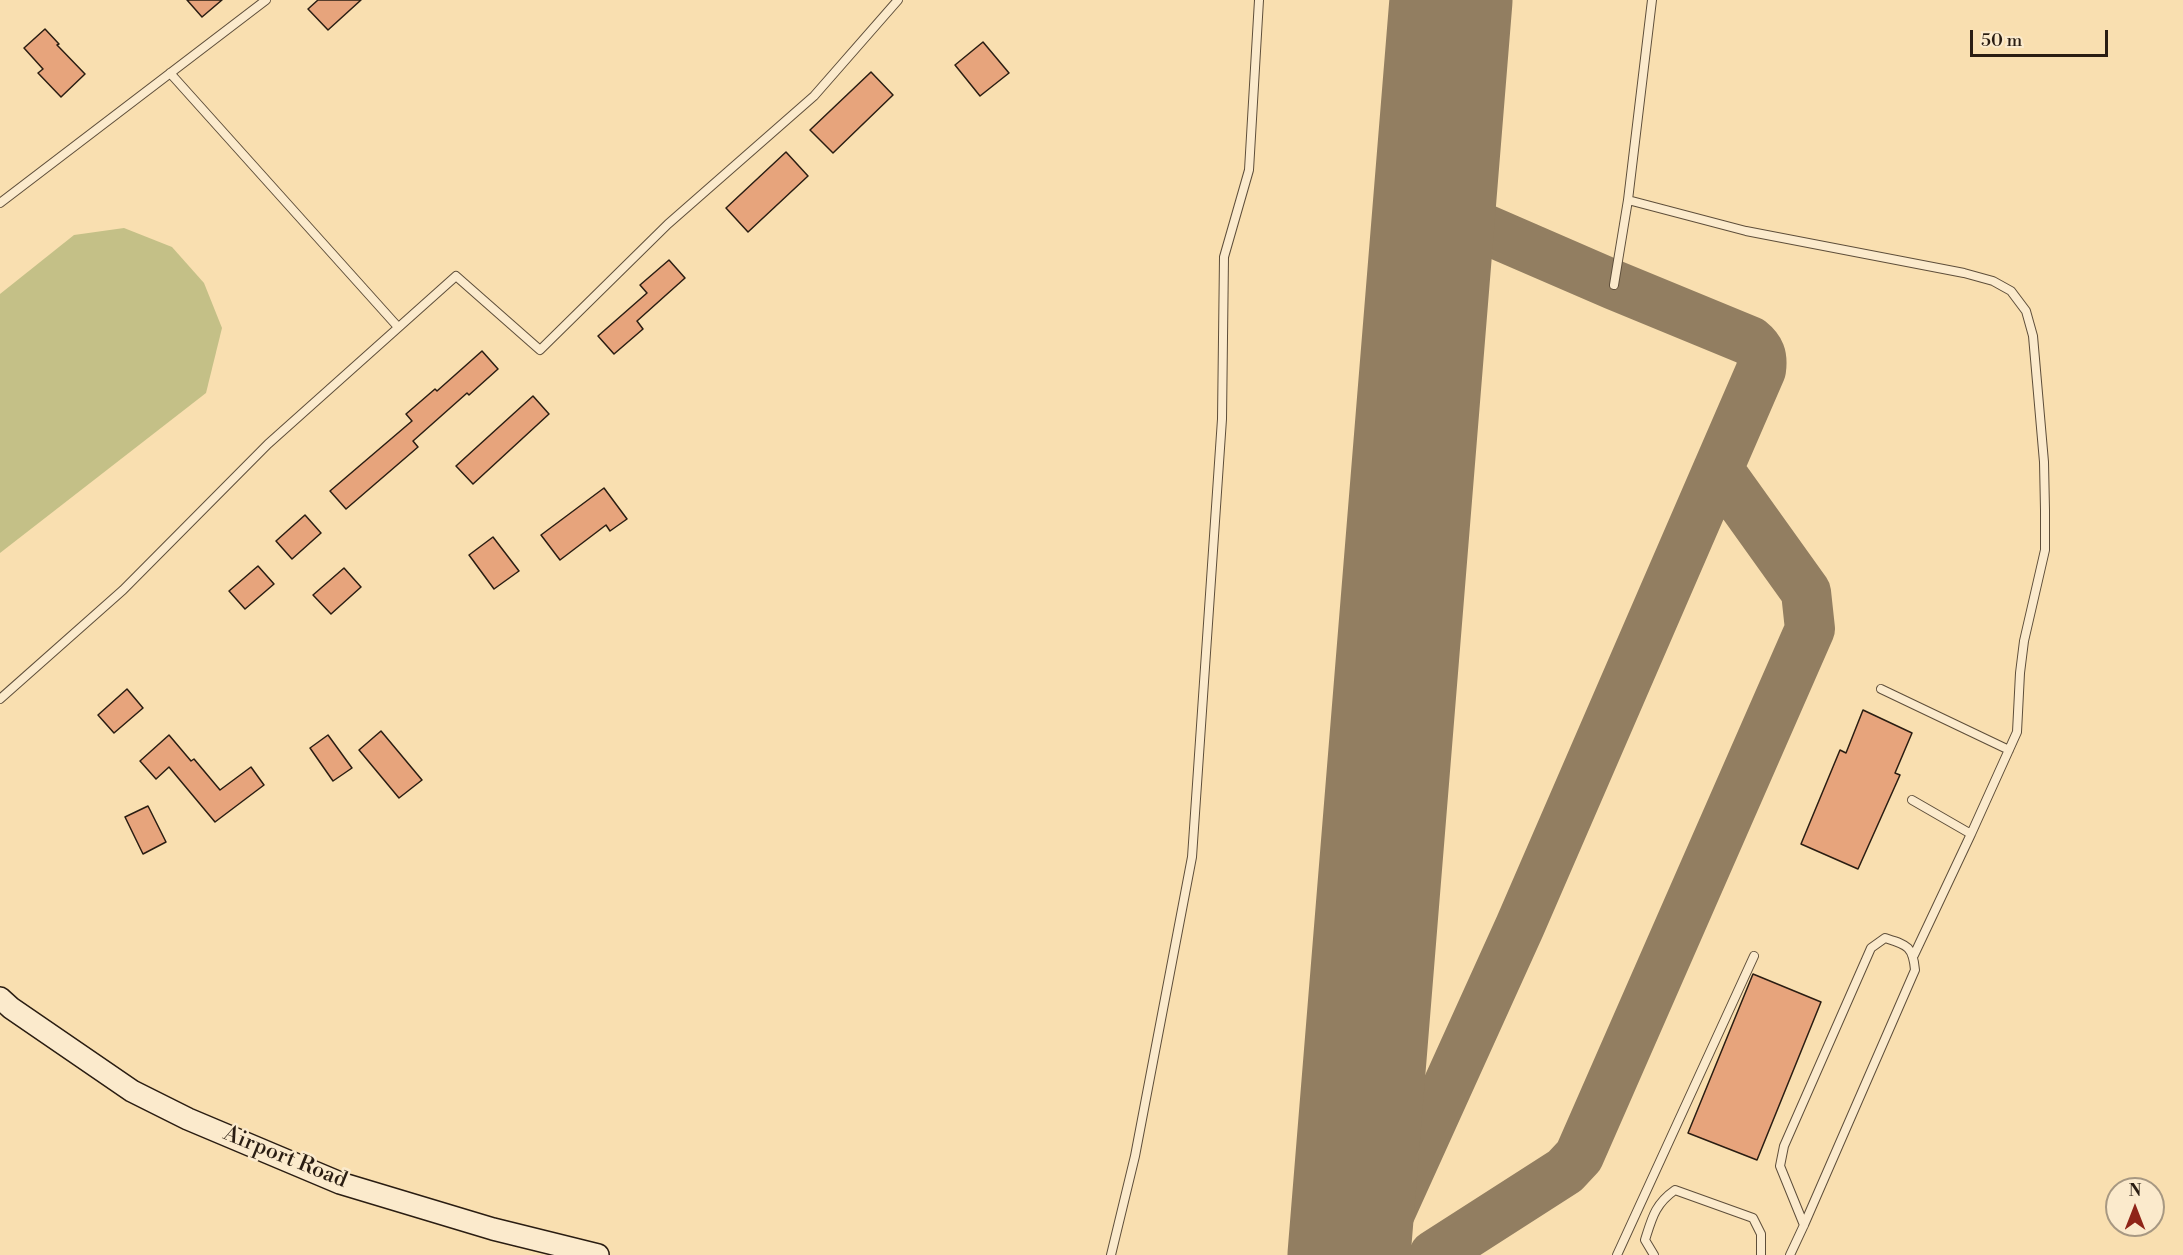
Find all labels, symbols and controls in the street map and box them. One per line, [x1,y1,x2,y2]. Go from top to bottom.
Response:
scale bar [1973,18,2111,56]
text: 50 m [1981,29,2022,52]
street label: Airport Road [219,1121,351,1195]
north arrow [2105,1177,2165,1237]
text: N [2129,1181,2141,1201]

